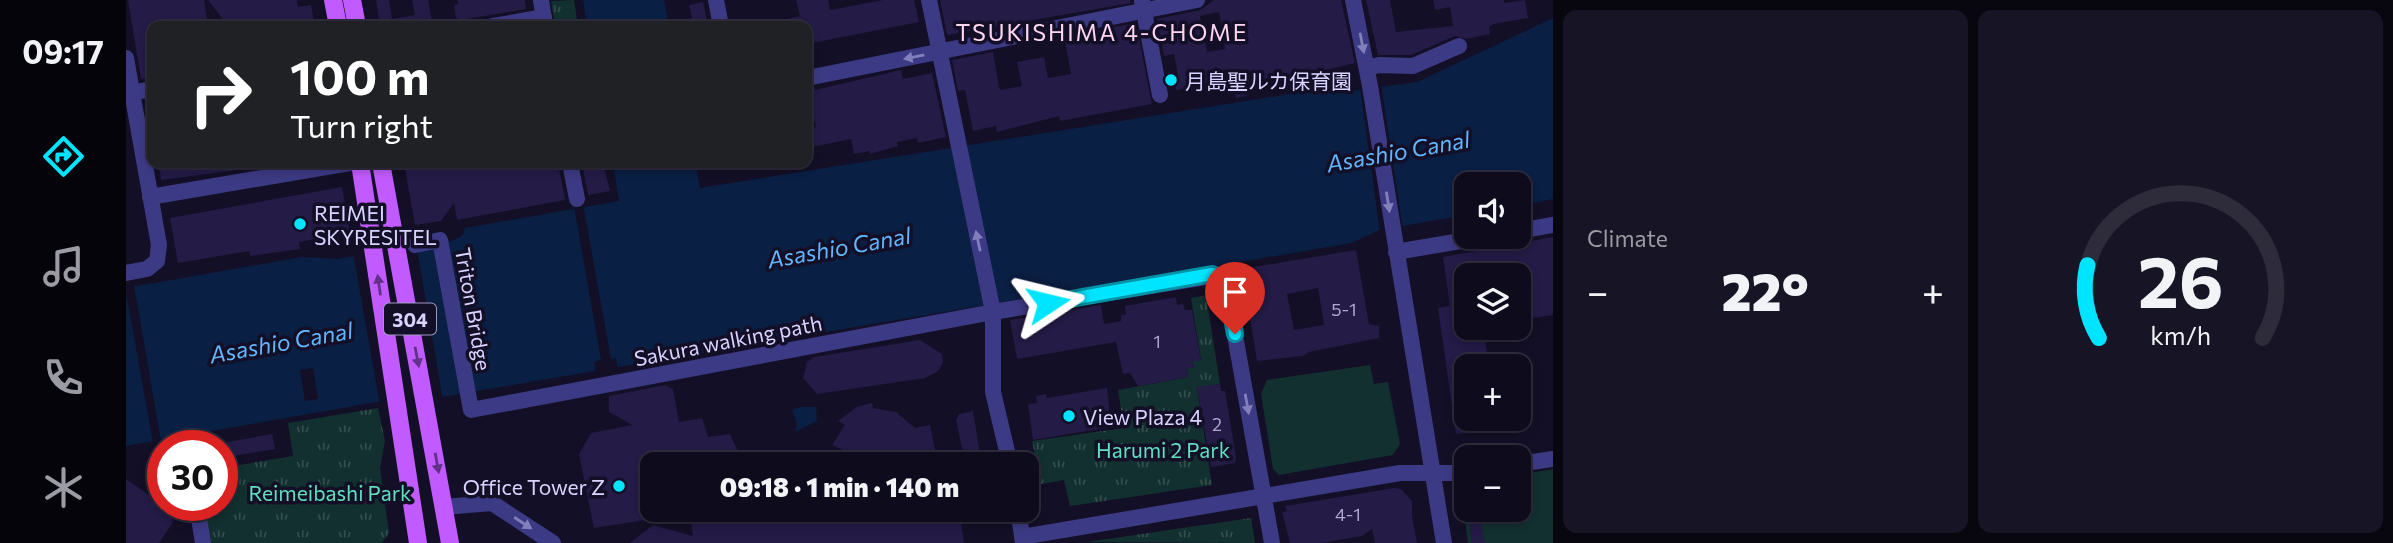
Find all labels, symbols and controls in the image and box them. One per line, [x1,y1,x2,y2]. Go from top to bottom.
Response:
district label: TSUKISHIMA 4-CHOME [956,18,1248,46]
text: 09:17 [22,31,104,71]
one-way arrow [1357,32,1368,54]
text: 100 m [290,45,429,105]
icon: right [175,49,266,140]
one-way arrow [903,51,925,62]
place label: 月島聖ルカ保育園 [1185,68,1352,93]
marker: 月島聖ルカ保育園 [1163,72,1179,88]
text: Turn right [290,105,433,145]
water label: Asashio Canal [1323,124,1473,178]
icon: directions [39,132,88,181]
map controls [1454,172,1531,522]
button: sound [1454,172,1531,249]
one-way arrow [1383,191,1394,213]
place label: REIMEI SKYRESITEL [314,200,437,249]
marker: REIMEI SKYRESITEL [292,216,308,232]
water label: Asashio Canal [764,220,914,274]
text: Climate [1587,224,1668,252]
one-way arrow [973,230,984,252]
text: 26 [2138,234,2223,323]
icon: music [39,242,88,291]
street label: Triton Bridge [451,246,497,372]
text: 22° [1721,258,1809,322]
pin [1205,262,1265,334]
button: layers [1454,263,1531,340]
position arrow [1011,266,1085,340]
text: − [1587,267,1609,314]
text: + [1922,267,1944,314]
icon: arrive [1216,273,1254,311]
one-way arrow [373,274,384,296]
house number: 5-1 [1331,298,1357,320]
road number: 304 [384,304,436,334]
street label: Sakura walking path [632,310,824,370]
water label: Asashio Canal [206,315,356,369]
text: km/h [2150,319,2211,349]
house number: 1 [1153,330,1161,352]
one-way arrow [412,346,423,368]
icon: phone [39,353,88,402]
button: + [1454,354,1531,431]
one-way arrow [1242,393,1253,415]
place label: View Plaza 4 [1083,404,1202,429]
marker: View Plaza 4 [1061,408,1077,424]
house number: 2 [1212,413,1222,435]
speed limit sign: 30 [147,430,238,521]
park label: Harumi 2 Park [1096,437,1230,462]
button: − [1454,445,1531,522]
one-way arrow [431,452,442,474]
icon: climate [39,463,88,512]
text: 09:18 · 1 min · 140 m [720,471,959,502]
place label: Office Tower Z [463,474,605,499]
marker: Office Tower Z [611,478,627,494]
park label: Reimeibashi Park [249,480,412,505]
house number: 4-1 [1335,503,1361,525]
one-way arrow [513,517,533,530]

